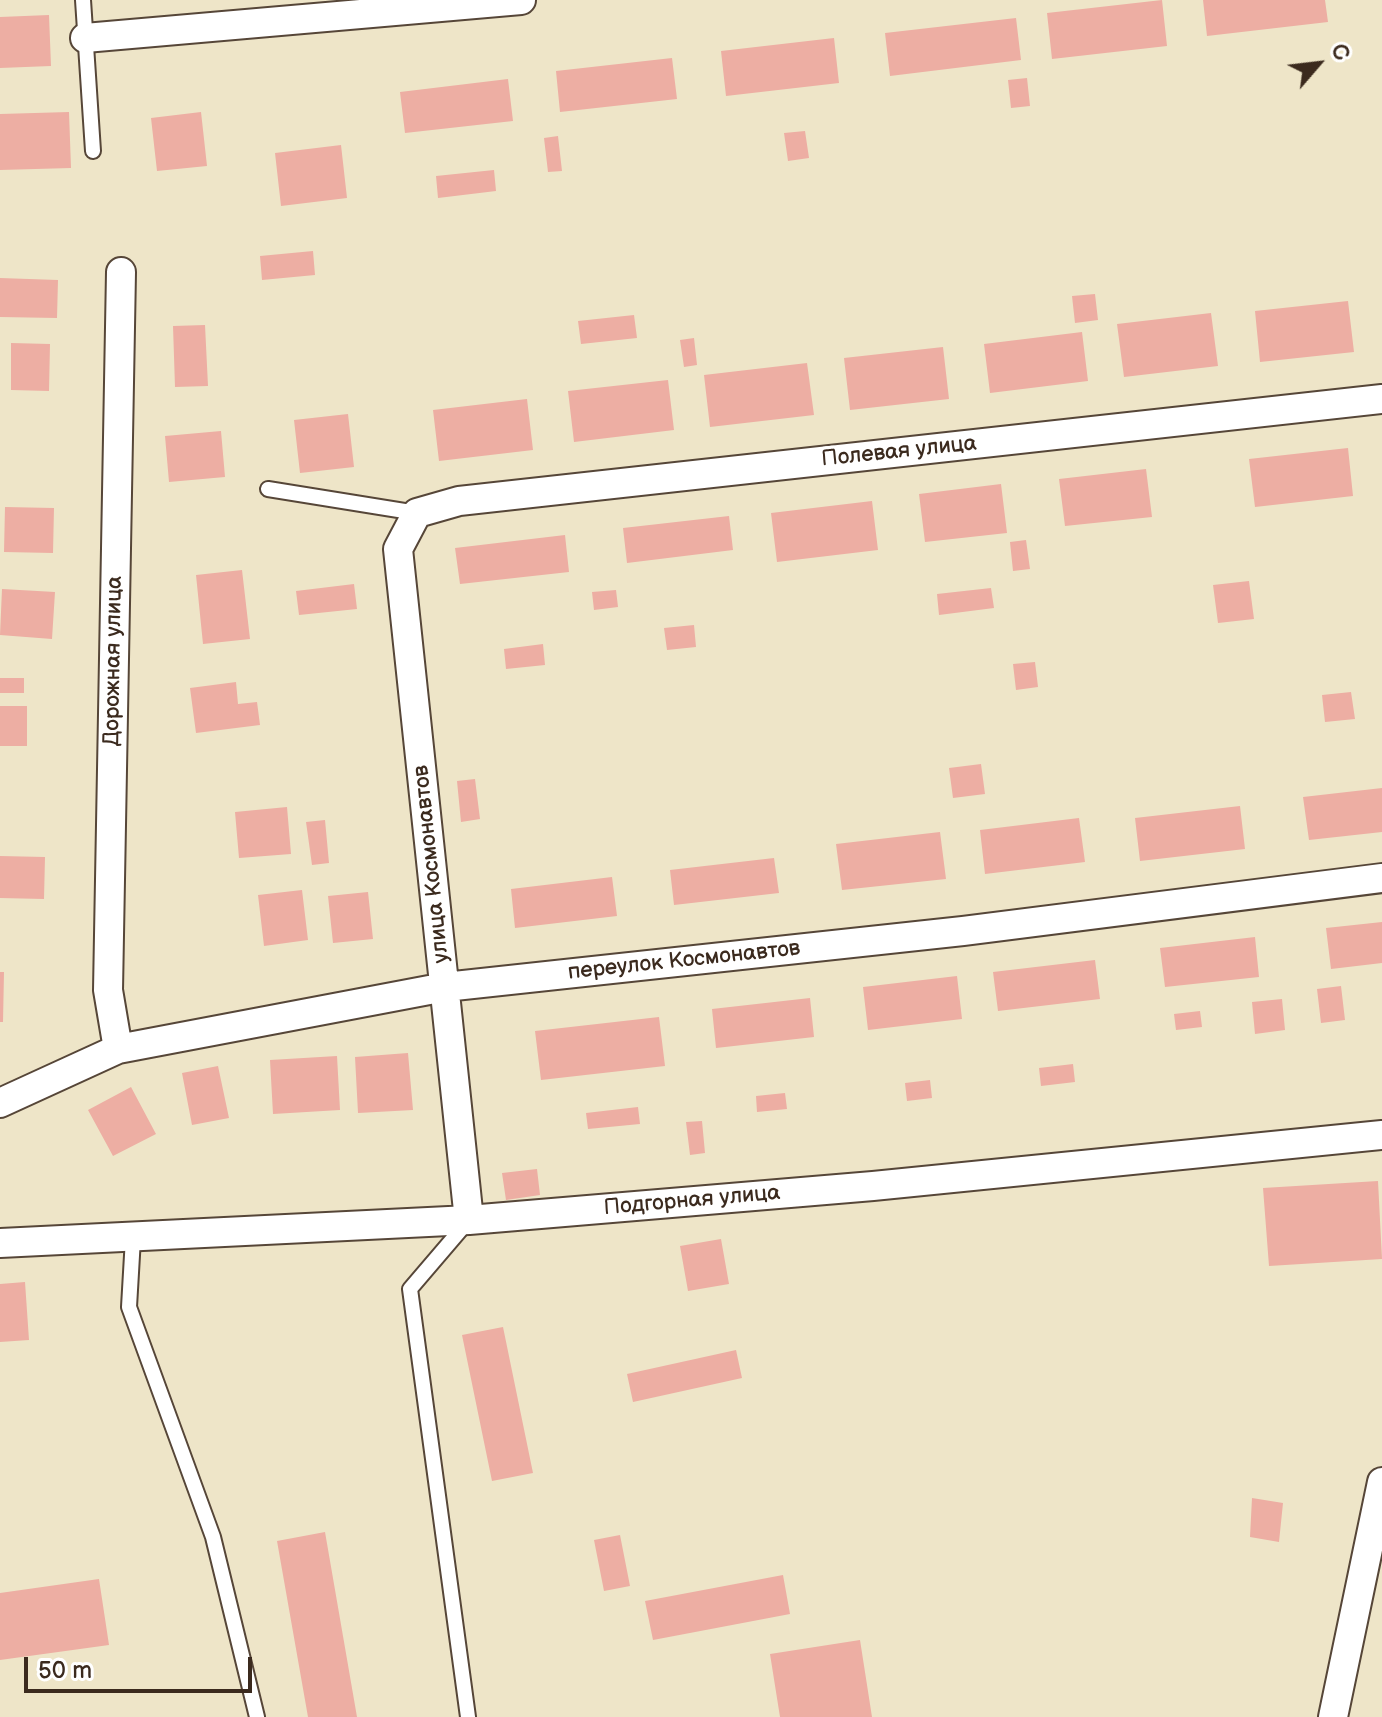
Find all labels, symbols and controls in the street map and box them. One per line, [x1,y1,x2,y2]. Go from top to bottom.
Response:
north arrow [1278,24,1358,104]
text: С [1324,39,1355,66]
street label: Полевая улица [820,431,978,473]
street label: Дорожная улица [99,576,129,746]
street label: улица Космонавтов [408,764,456,964]
street label: переулок Космонавтов [566,936,802,986]
street label: Подгорная улица [603,1180,781,1222]
scale bar [28,1641,256,1691]
text: 50 m [38,1656,92,1685]

